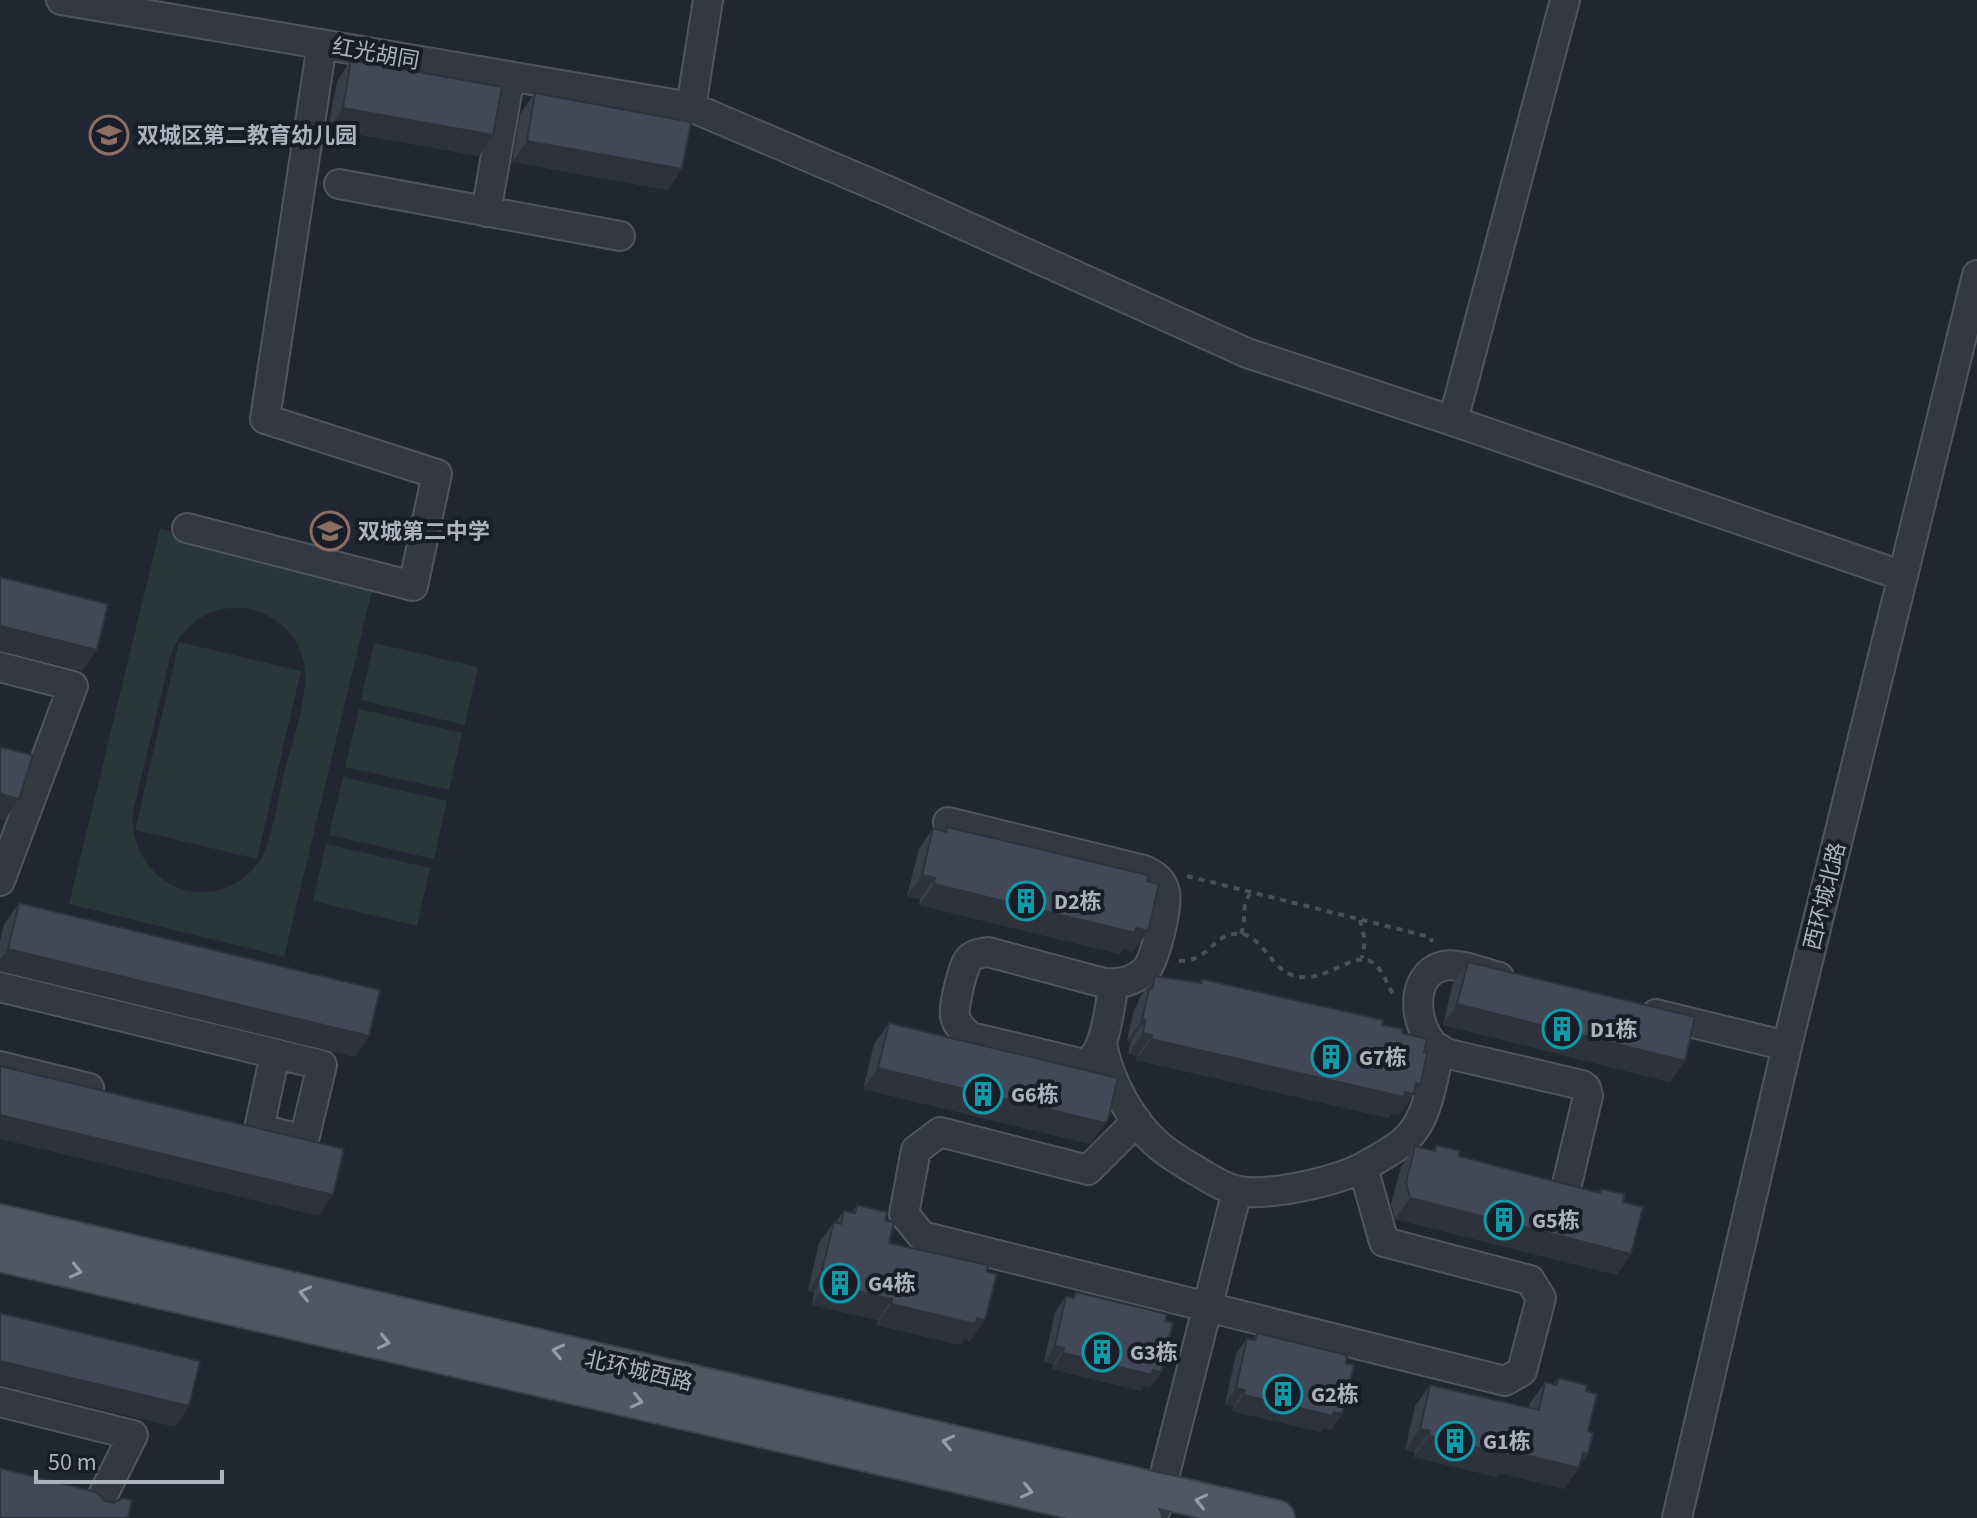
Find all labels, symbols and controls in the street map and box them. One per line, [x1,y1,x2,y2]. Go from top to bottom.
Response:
street label: 红光胡同 [330,31,422,77]
school or university icon: 双城区第二教育幼儿园 [88,114,130,156]
place label: 双城区第二教育幼儿园 [137,120,357,152]
school or university icon: 双城第二中学 [309,510,351,552]
place label: 双城第二中学 [358,516,490,548]
street label: 西环城北路 [1796,839,1854,953]
building icon: D2栋 [1005,880,1047,922]
place label: D2栋 [1054,886,1102,918]
building icon: D1栋 [1541,1008,1583,1050]
place label: D1栋 [1590,1014,1638,1046]
building icon: G7栋 [1310,1036,1352,1078]
place label: G7栋 [1359,1042,1407,1074]
building icon: G6栋 [962,1073,1004,1115]
place label: G6栋 [1011,1079,1059,1111]
building icon: G5栋 [1483,1199,1525,1241]
place label: G5栋 [1532,1205,1580,1237]
one-way arrow [69,1262,82,1279]
building icon: G4栋 [819,1262,861,1304]
place label: G4栋 [868,1268,916,1300]
one-way arrow [299,1285,312,1302]
building icon: G3栋 [1081,1331,1123,1373]
one-way arrow [377,1333,390,1350]
place label: G3栋 [1130,1337,1178,1369]
one-way arrow [552,1343,566,1360]
street label: 北环城西路 [582,1343,696,1399]
building icon: G2栋 [1262,1373,1304,1415]
place label: G2栋 [1311,1379,1359,1411]
one-way arrow [630,1392,644,1409]
building icon: G1栋 [1434,1420,1476,1462]
place label: G1栋 [1483,1426,1531,1458]
scale bar [36,1434,222,1484]
one-way arrow [942,1434,955,1451]
text: 50 m [48,1445,97,1480]
one-way arrow [1020,1482,1033,1499]
one-way arrow [1195,1493,1209,1510]

